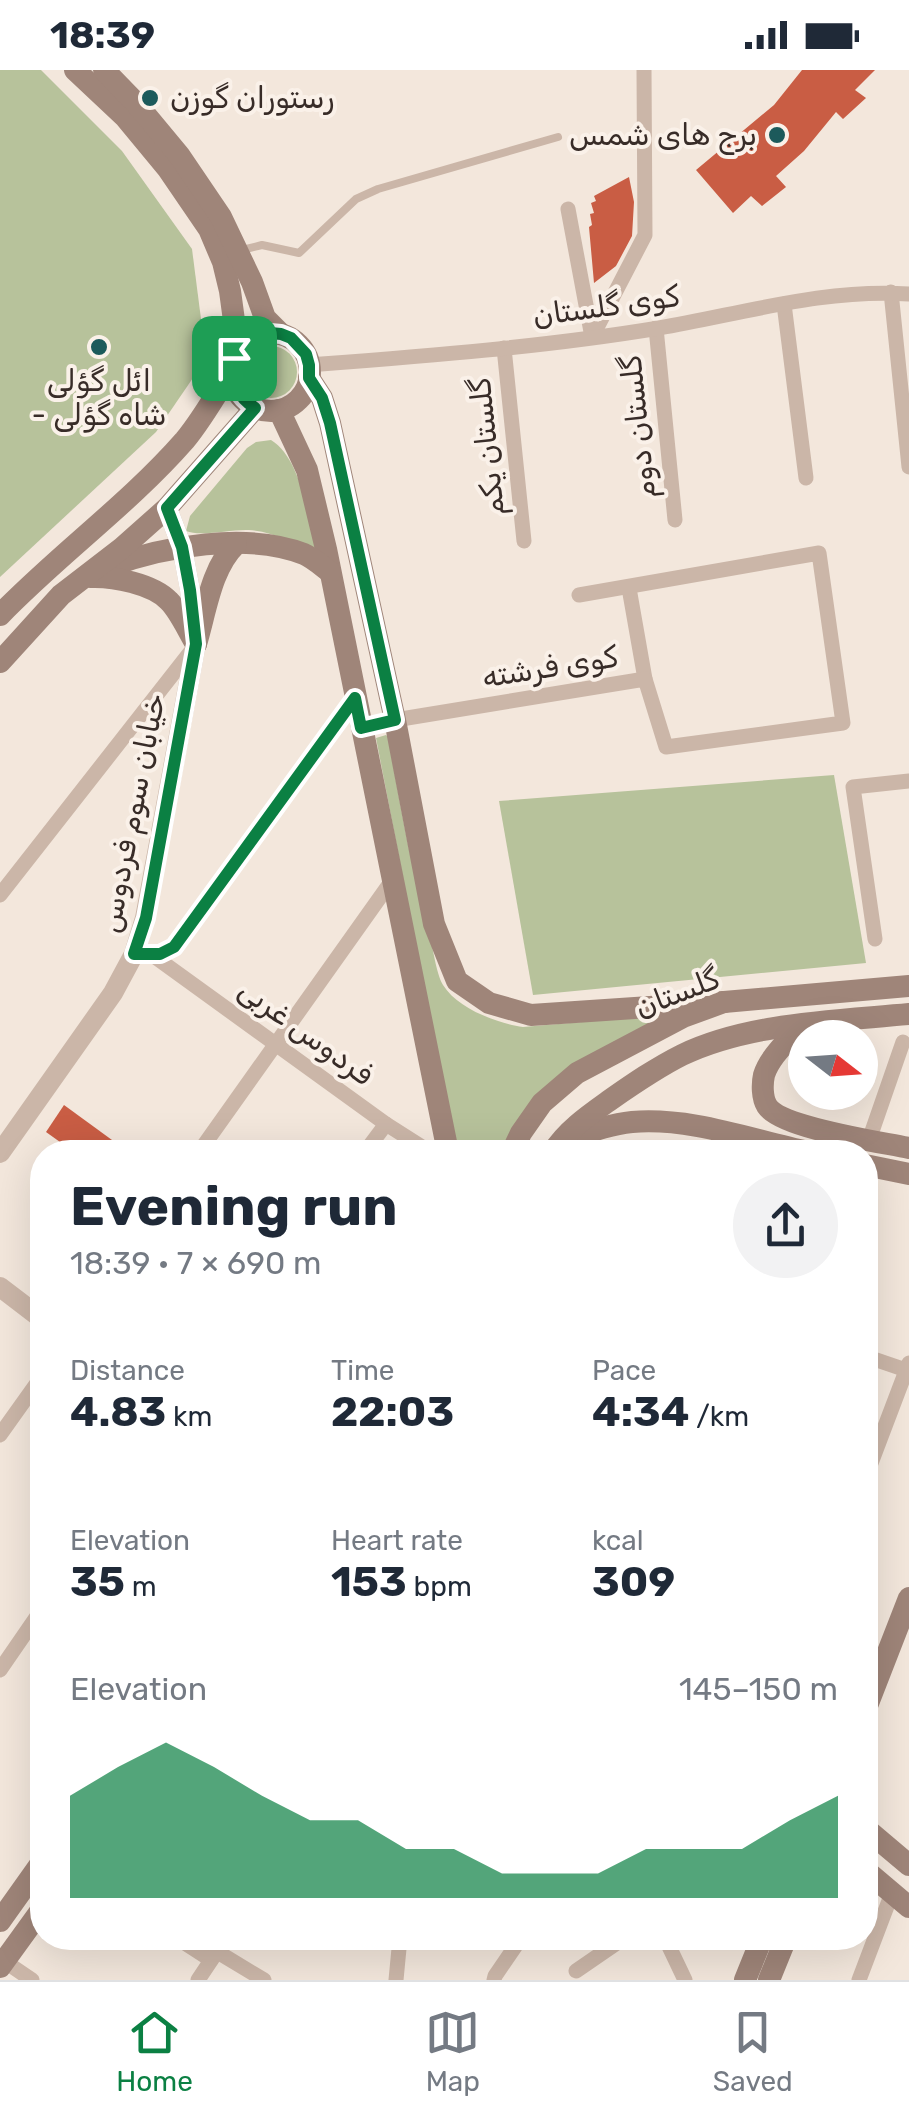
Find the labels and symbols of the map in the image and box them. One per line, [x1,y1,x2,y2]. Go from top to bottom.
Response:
place label: رستوران گوزن [170,80,334,116]
marker: رستوران گوزن [139,87,161,109]
place label: برج های شمس [569,117,757,155]
marker: برج های شمس [766,124,788,146]
street label: کوی گلستان [530,278,682,334]
pin [192,316,277,401]
marker: ائل گؤلی - شاه گؤلی [88,336,110,358]
street label: گلستان دوم [613,353,664,500]
place label: ائل گؤلی - شاه گؤلی [31,363,167,433]
street label: گلستان یکم [462,376,513,518]
street label: کوی فرشته [480,638,621,695]
street label: خیابان سوم فردوس [91,690,174,936]
street label: گلستان [630,960,725,1025]
street label: فردوس غربی [232,971,380,1093]
north arrow [788,1020,878,1110]

